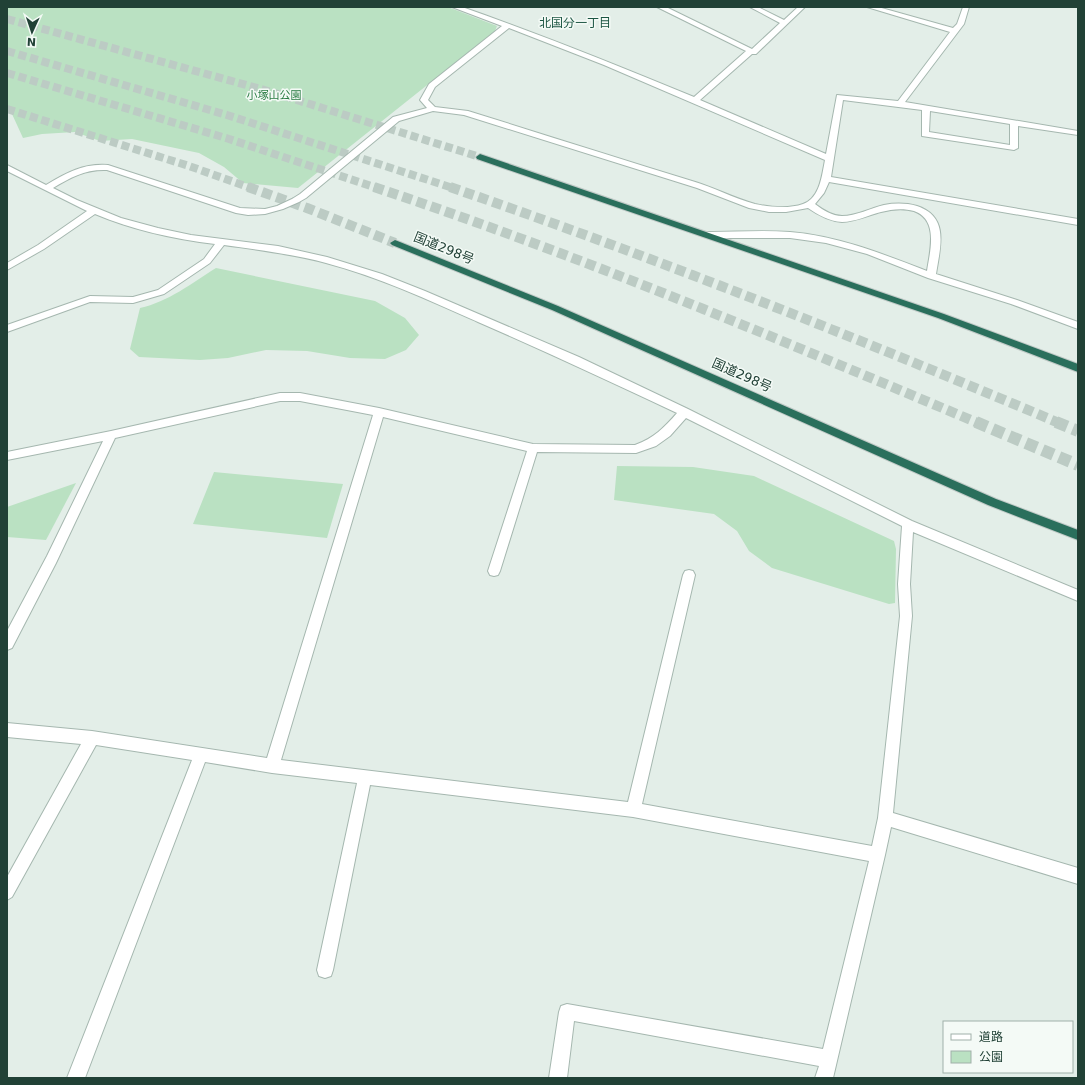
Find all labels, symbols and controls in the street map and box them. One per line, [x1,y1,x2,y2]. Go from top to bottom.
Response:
north arrow [12,12,52,52]
district label: 北国分一丁目 [539,16,611,30]
text: N [27,35,36,48]
park label: 小塚山公園 [247,89,302,102]
street label: 国道298号 [412,229,476,267]
street label: 国道298号 [710,355,774,395]
legend [943,1021,1073,1073]
text: 道路 [979,1030,1003,1044]
text: 公園 [979,1050,1003,1064]

